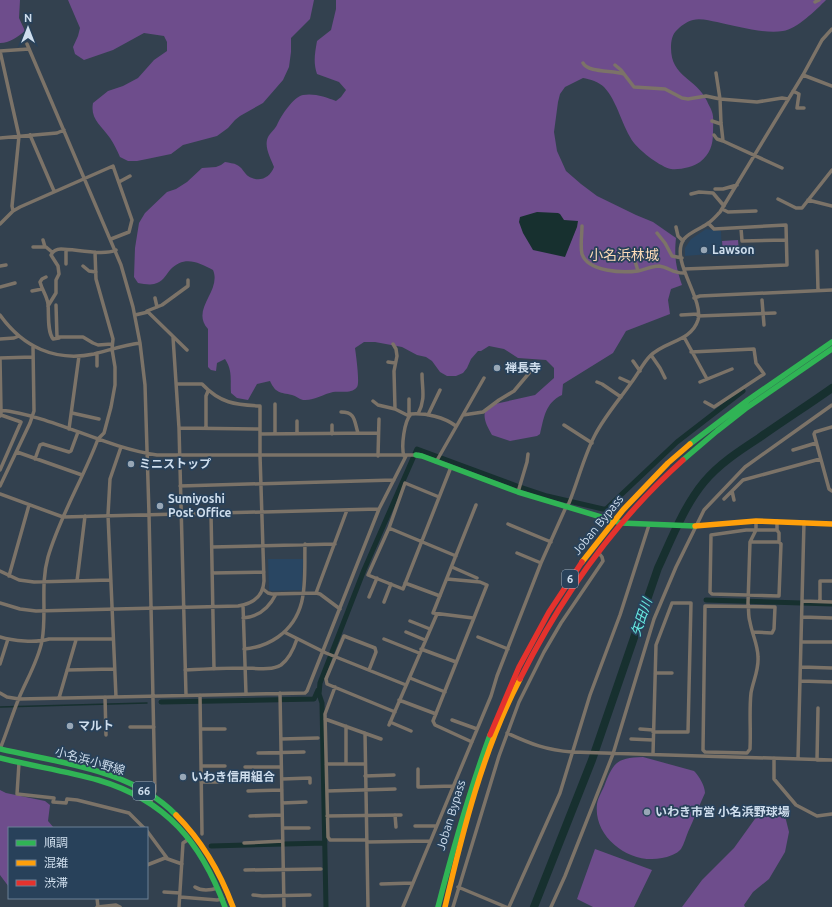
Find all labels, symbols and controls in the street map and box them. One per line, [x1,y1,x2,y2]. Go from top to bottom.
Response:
north arrow [8,8,48,48]
text: N [24,12,32,24]
place label: Lawson [712,243,754,256]
marker: Lawson [699,245,709,255]
district label: 小名浜林城 [589,247,659,263]
place label: 禅長寺 [505,361,541,374]
marker: 禅長寺 [492,363,502,373]
place label: ミニストップ [139,457,211,470]
marker: ミニストップ [126,459,136,469]
place label: Sumiyoshi Post Office [168,492,232,519]
street label: Joban Bypass [570,492,626,557]
marker: Sumiyoshi Post Office [155,501,165,511]
road number: 6 [562,570,578,588]
water label: 矢田川 [628,594,655,638]
place label: マルト [78,719,114,732]
marker: マルト [65,721,75,731]
street label: 小名浜小野線 [54,744,127,777]
place label: いわき信用組合 [191,770,275,783]
marker: いわき信用組合 [178,772,188,782]
street label: Joban Bypass [434,778,467,852]
road number: 66 [133,782,155,800]
place label: いわき市営 小名浜野球場 [655,805,790,818]
marker: いわき市営 小名浜野球場 [642,807,652,817]
legend [8,827,148,899]
text: 順調 [44,836,68,849]
text: 混雑 [44,856,68,869]
text: 渋滞 [44,876,68,889]

